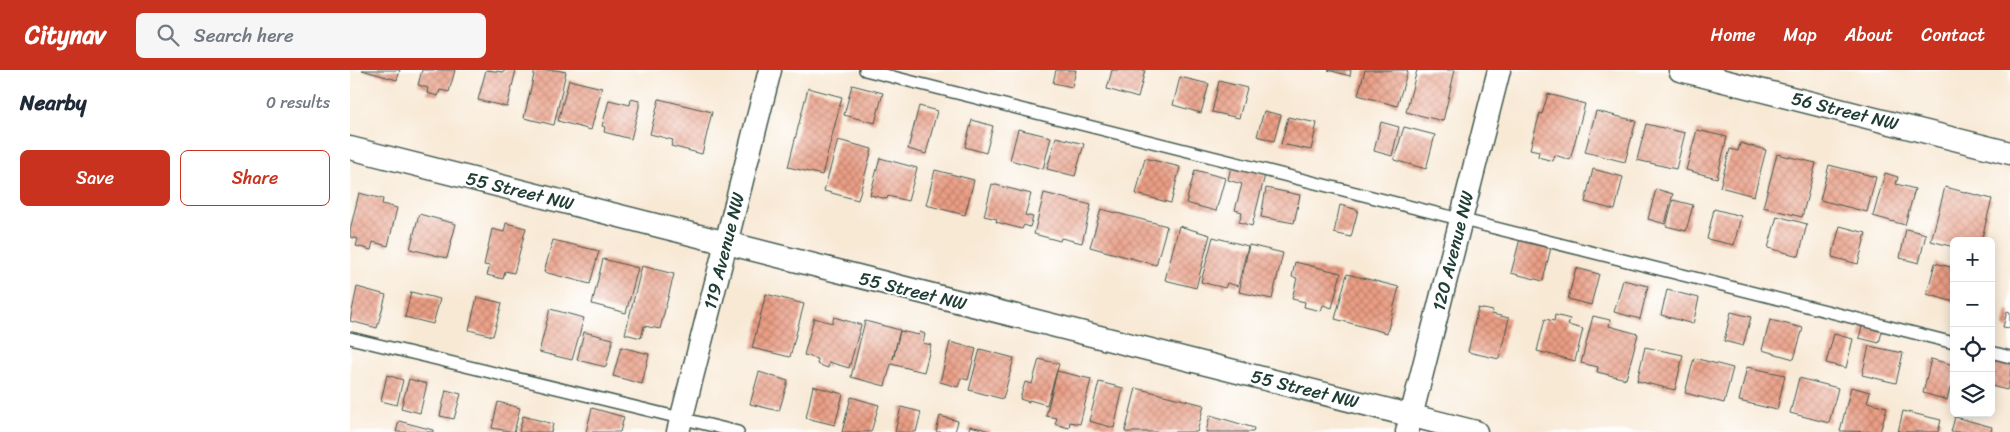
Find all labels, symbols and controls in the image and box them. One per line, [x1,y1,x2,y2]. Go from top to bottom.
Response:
search box [136,13,486,58]
text: Citynav [25,14,106,56]
text: Search here [194,19,294,52]
text: Home [1711,19,1756,51]
text: Map [1784,19,1817,51]
text: About [1845,19,1893,51]
text: Contact [1921,19,1985,51]
icon: search [154,21,182,49]
street label: 56 Street NW [1788,82,1903,140]
text: Nearby [20,84,86,122]
text: 0 results [266,88,330,117]
button: Save [20,150,170,206]
button: Share [180,150,330,206]
street label: 55 Street NW [463,162,578,220]
street label: 120 Avenue NW [1423,187,1484,314]
street label: 119 Avenue NW [694,188,754,313]
map controls [1950,237,1995,417]
button: + [1950,237,1995,282]
street label: 55 Street NW [856,262,971,320]
button: − [1950,282,1995,327]
button: locate [1950,327,1995,372]
street label: 55 Street NW [1248,360,1363,418]
button: layers [1950,372,1995,417]

